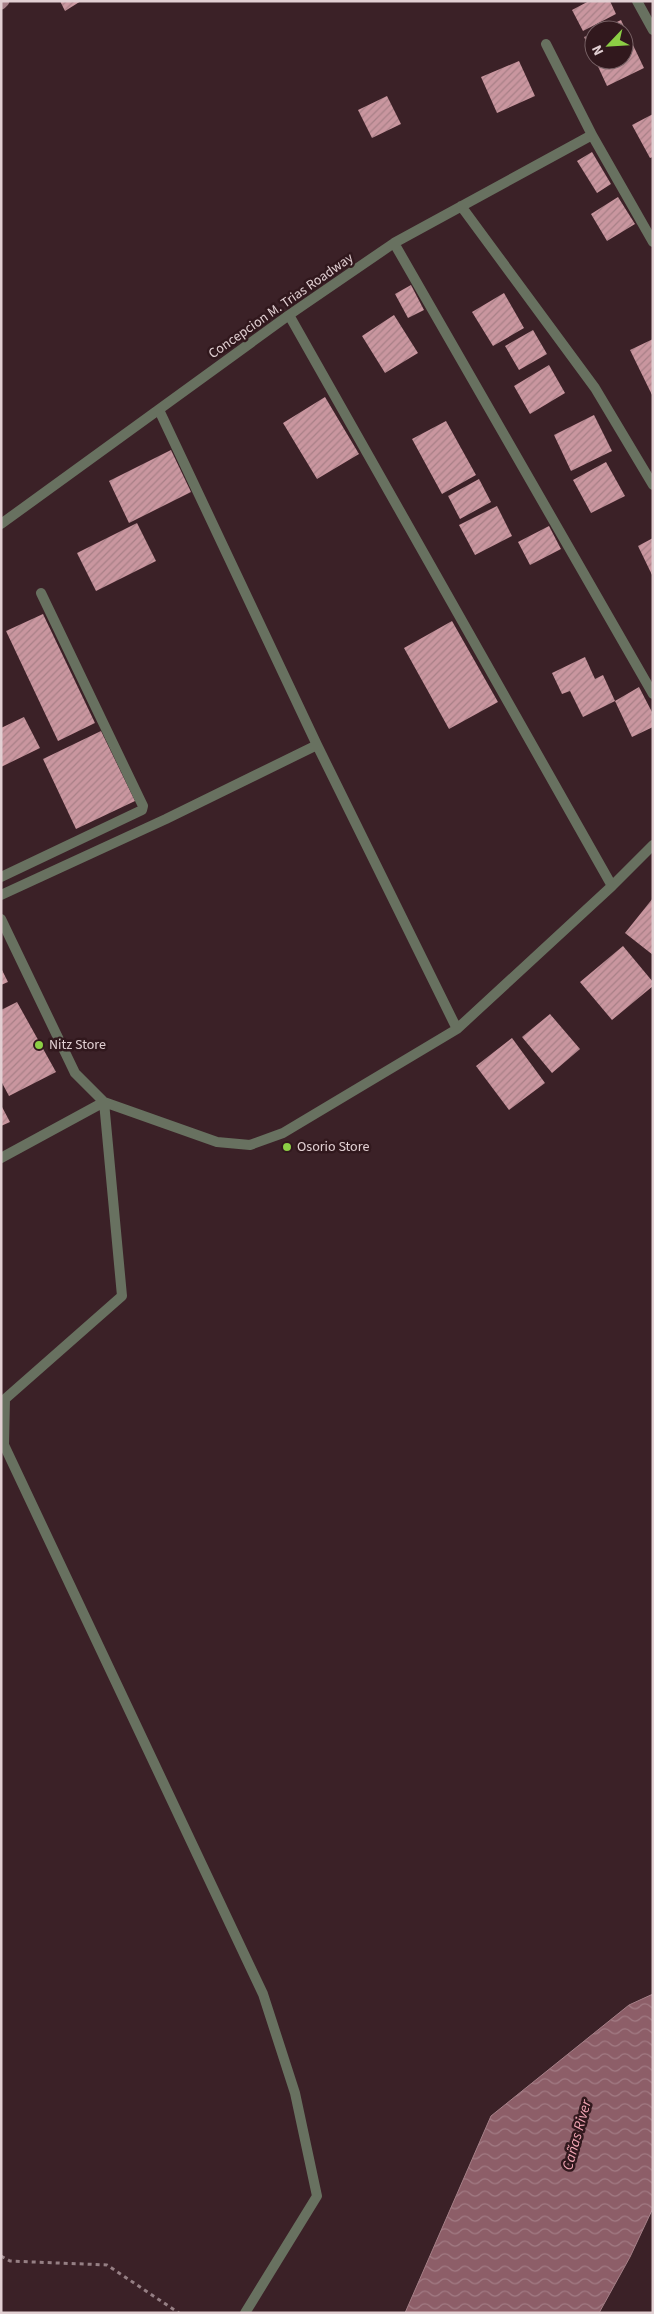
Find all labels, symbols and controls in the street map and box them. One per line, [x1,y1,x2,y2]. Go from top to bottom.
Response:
north arrow [584,20,634,70]
text: N [587,42,609,59]
street label: Concepcion M. Trias Roadway [204,248,358,364]
place label: Nitz Store [49,1035,106,1055]
marker: Nitz Store [33,1039,45,1051]
place label: Osorio Store [297,1137,369,1157]
marker: Osorio Store [281,1141,293,1153]
water label: Cañas River [557,2097,597,2173]

